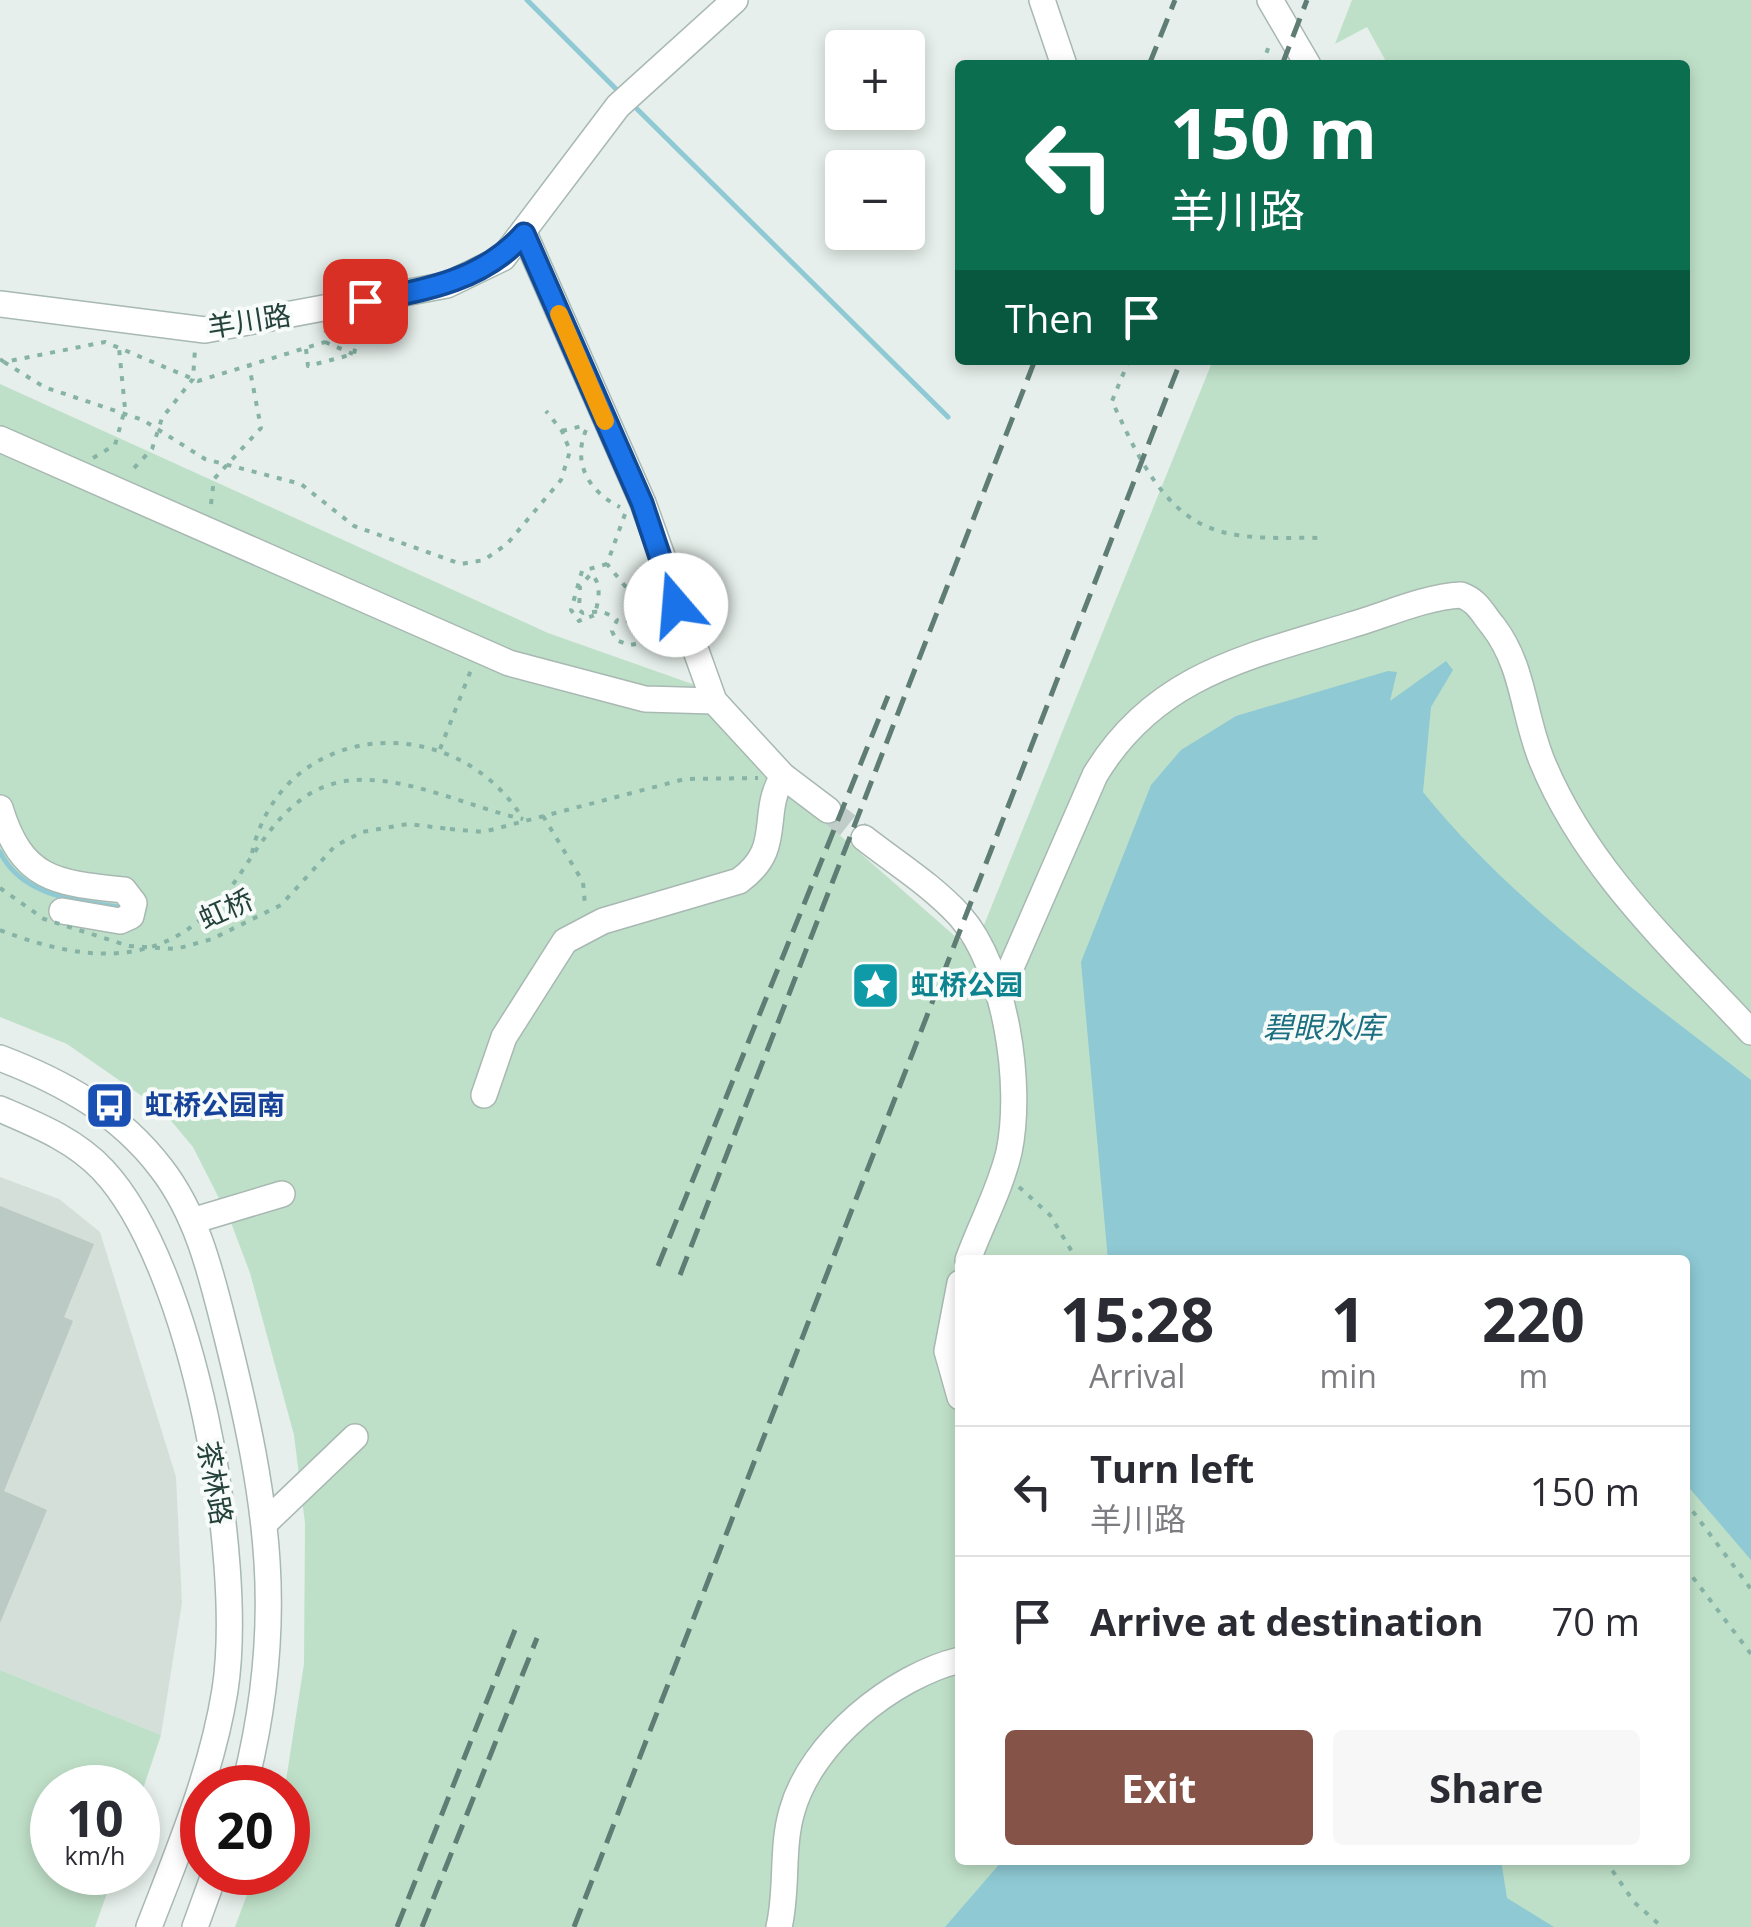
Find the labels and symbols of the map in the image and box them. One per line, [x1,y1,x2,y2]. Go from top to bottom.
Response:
pin [323,259,408,344]
street label: 羊川路 [204,295,293,345]
position arrow [624,553,728,657]
street label: 虹桥 [192,879,259,937]
place icon: 虹桥公园 [850,959,902,1011]
place label: 虹桥公园 [911,965,1023,1003]
water label: 碧眼水库 [1263,1006,1388,1047]
bus stop icon: 虹桥公园南 [84,1079,136,1131]
place label: 虹桥公园南 [145,1085,285,1123]
street label: 茶林路 [190,1438,242,1527]
speed limit sign: 20 [180,1765,310,1895]

